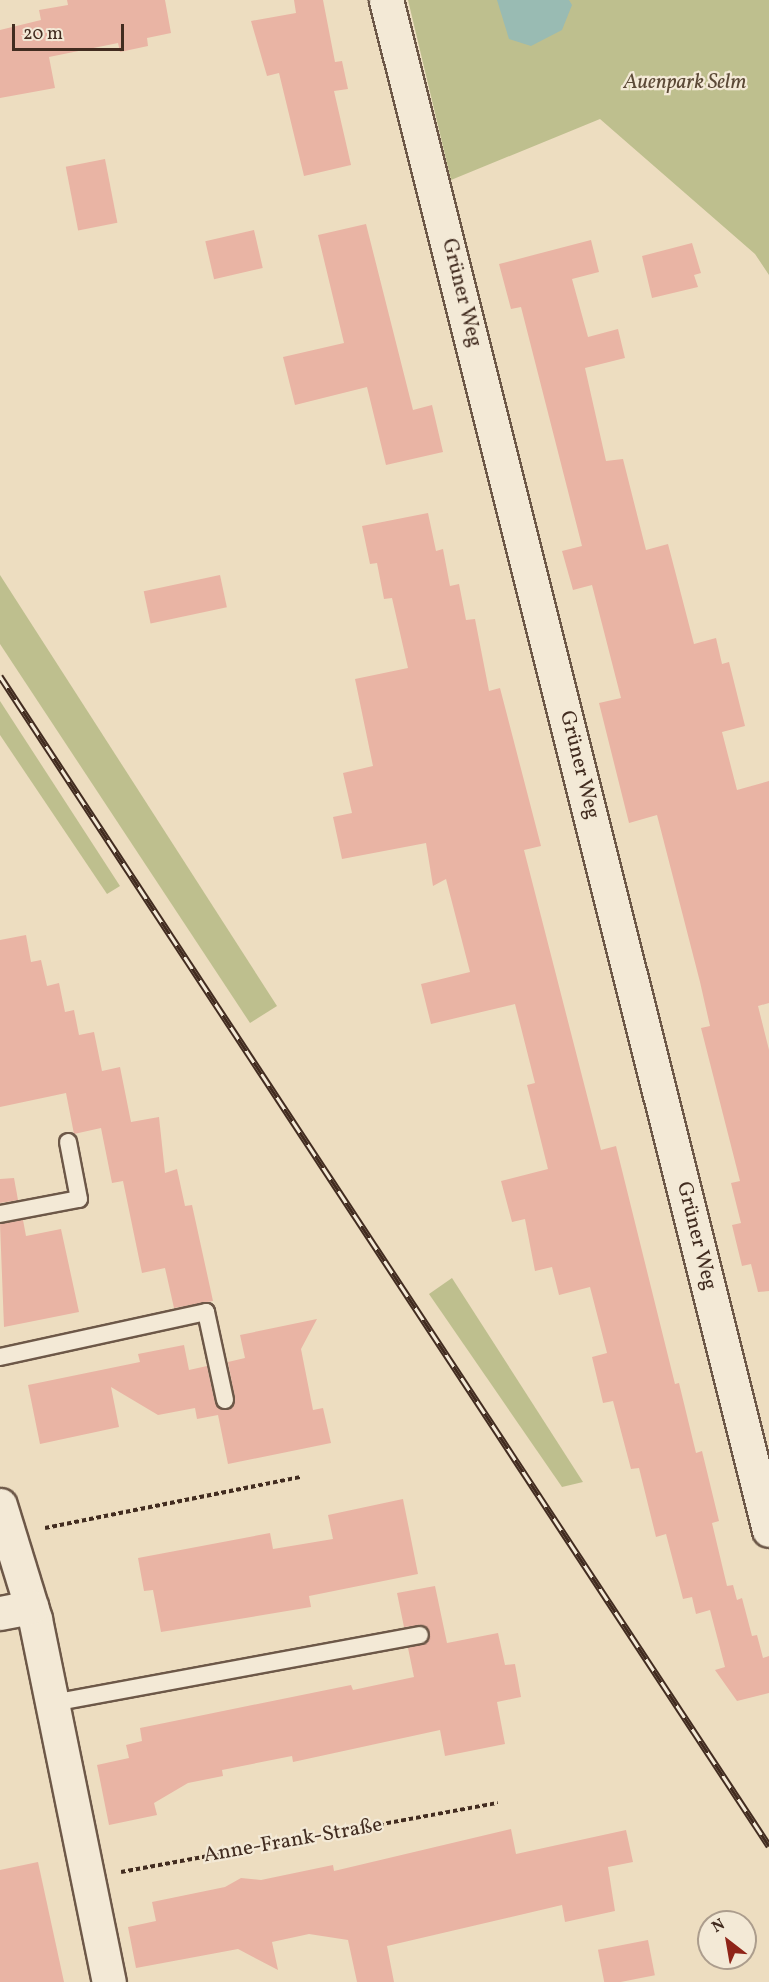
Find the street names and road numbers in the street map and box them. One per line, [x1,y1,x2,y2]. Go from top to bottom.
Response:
street label: Grüner Weg [435,236,487,350]
street label: Grüner Weg [553,708,605,822]
street label: Grüner Weg [670,1179,722,1293]
street label: Anne-Frank-Straße [202,1813,384,1869]

